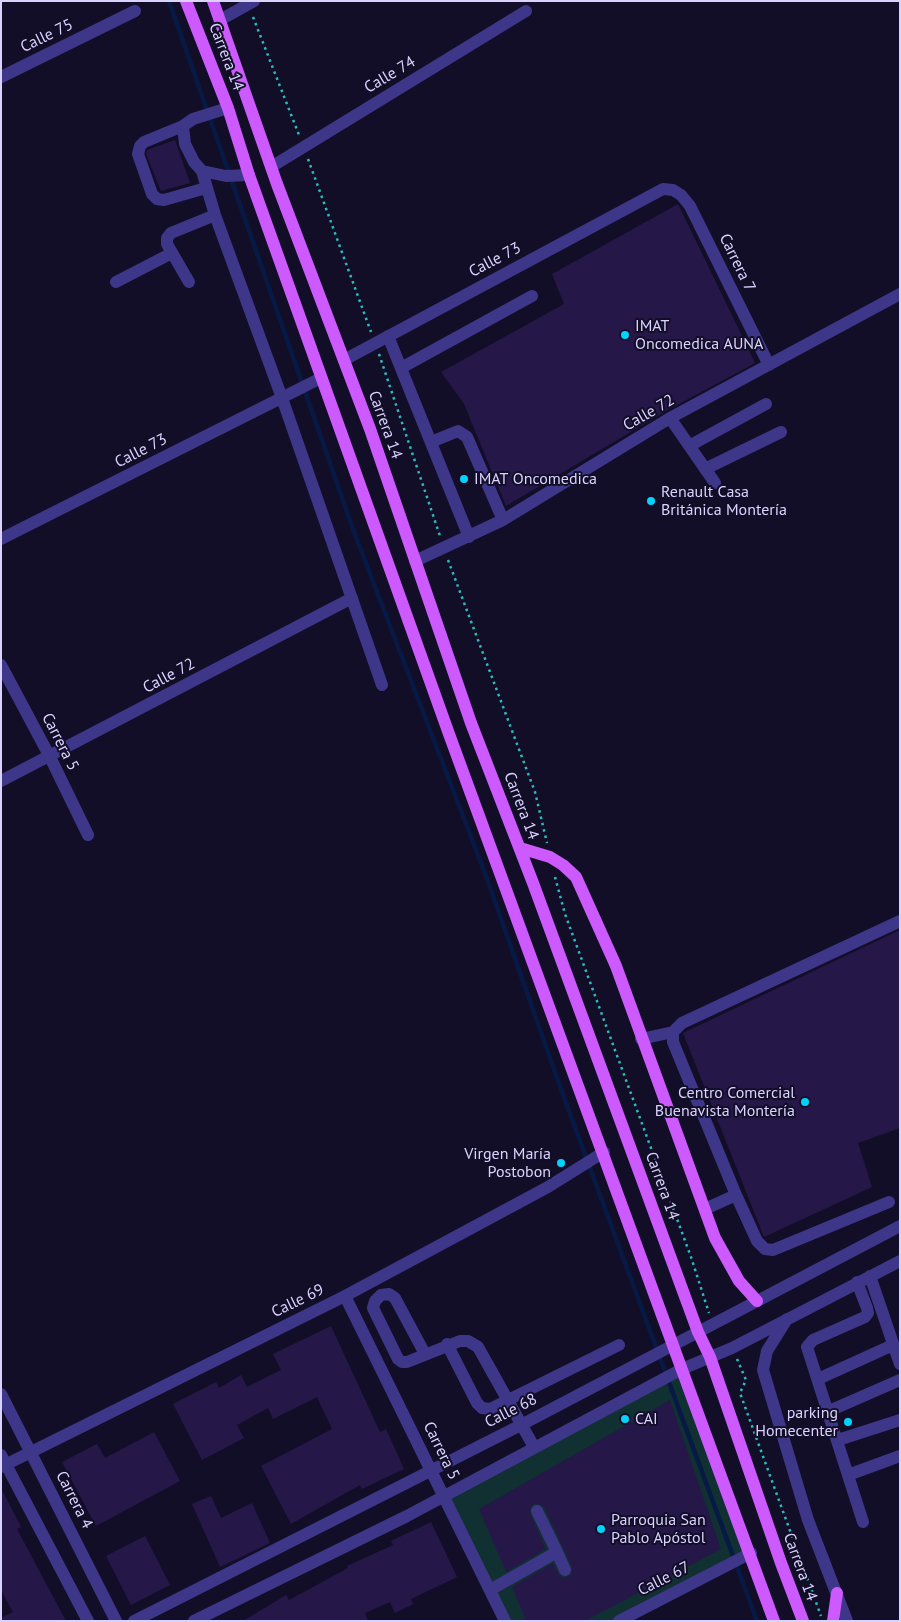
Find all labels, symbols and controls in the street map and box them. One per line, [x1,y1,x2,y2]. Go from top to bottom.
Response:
street label: Calle 75 [18,15,76,57]
street label: Carrera 14 [204,20,248,94]
street label: Calle 74 [361,52,419,98]
street label: Carrera 7 [715,231,759,295]
street label: Calle 73 [466,238,524,282]
place label: IMAT Oncomedica AUNA [635,316,763,354]
marker: IMAT Oncomedica AUNA [619,329,631,341]
street label: Carrera 14 [364,388,406,462]
street label: Calle 72 [620,391,678,435]
street label: Calle 73 [112,430,170,472]
place label: IMAT Oncomedica [474,469,597,489]
marker: IMAT Oncomedica [458,473,470,485]
place label: Renault Casa Británica Montería [661,482,787,520]
marker: Renault Casa Británica Montería [645,495,657,507]
street label: Calle 72 [140,654,198,698]
street label: Carrera 5 [37,710,83,774]
street label: Carrera 14 [499,769,543,843]
place label: Centro Comercial Buenavista Montería [655,1083,795,1121]
marker: Centro Comercial Buenavista Montería [799,1096,811,1108]
place label: Virgen María Postobon [464,1144,551,1182]
street label: Carrera 14 [641,1149,683,1223]
marker: Virgen María Postobon [555,1157,567,1169]
street label: Calle 69 [269,1280,327,1322]
street label: Calle 68 [482,1390,540,1432]
place label: parking Homecenter [755,1403,838,1441]
place label: CAI [635,1409,658,1429]
marker: CAI [619,1413,631,1425]
marker: parking Homecenter [842,1416,854,1428]
street label: Carrera 5 [419,1419,463,1483]
street label: Carrera 4 [51,1468,97,1532]
place label: Parroquia San Pablo Apóstol [611,1510,706,1548]
marker: Parroquia San Pablo Apóstol [595,1523,607,1535]
street label: Carrera 14 [779,1530,821,1604]
street label: Calle 67 [635,1558,693,1600]

